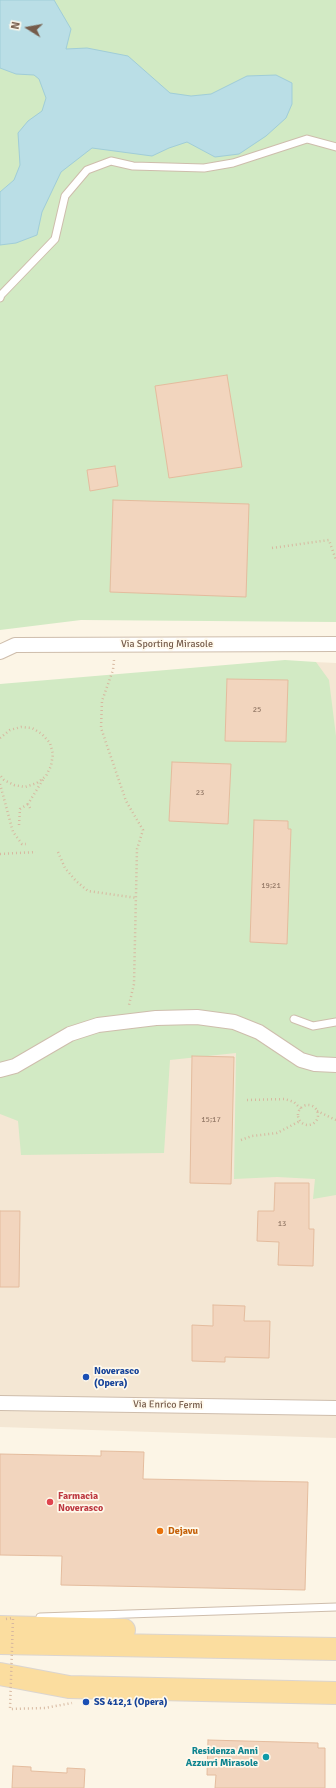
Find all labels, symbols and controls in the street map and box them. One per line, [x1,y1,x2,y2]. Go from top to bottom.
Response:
north arrow [8,8,48,48]
text: N [9,21,23,31]
street label: Via Sporting Mirasole [121,638,213,650]
house number: 25 [253,705,261,715]
house number: 23 [196,788,204,798]
house number: 19;21 [261,881,281,891]
house number: 15;17 [201,1115,221,1125]
house number: 13 [278,1219,286,1229]
place label: Noverasco (Opera) [94,1365,139,1388]
marker: Noverasco (Opera) [81,1372,91,1382]
street label: Via Enrico Fermi [133,1398,203,1412]
place label: Farmacia Noverasco [58,1490,103,1514]
marker: Farmacia Noverasco [45,1497,55,1507]
place label: Dejavu [168,1525,198,1537]
marker: Dejavu [155,1526,165,1536]
place label: SS 412,1 (Opera) [94,1696,168,1708]
marker: SS 412,1 (Opera) [81,1697,91,1707]
place label: Residenza Anni Azzurri Mirasole [186,1745,258,1768]
marker: Residenza Anni Azzurri Mirasole [261,1752,271,1762]

